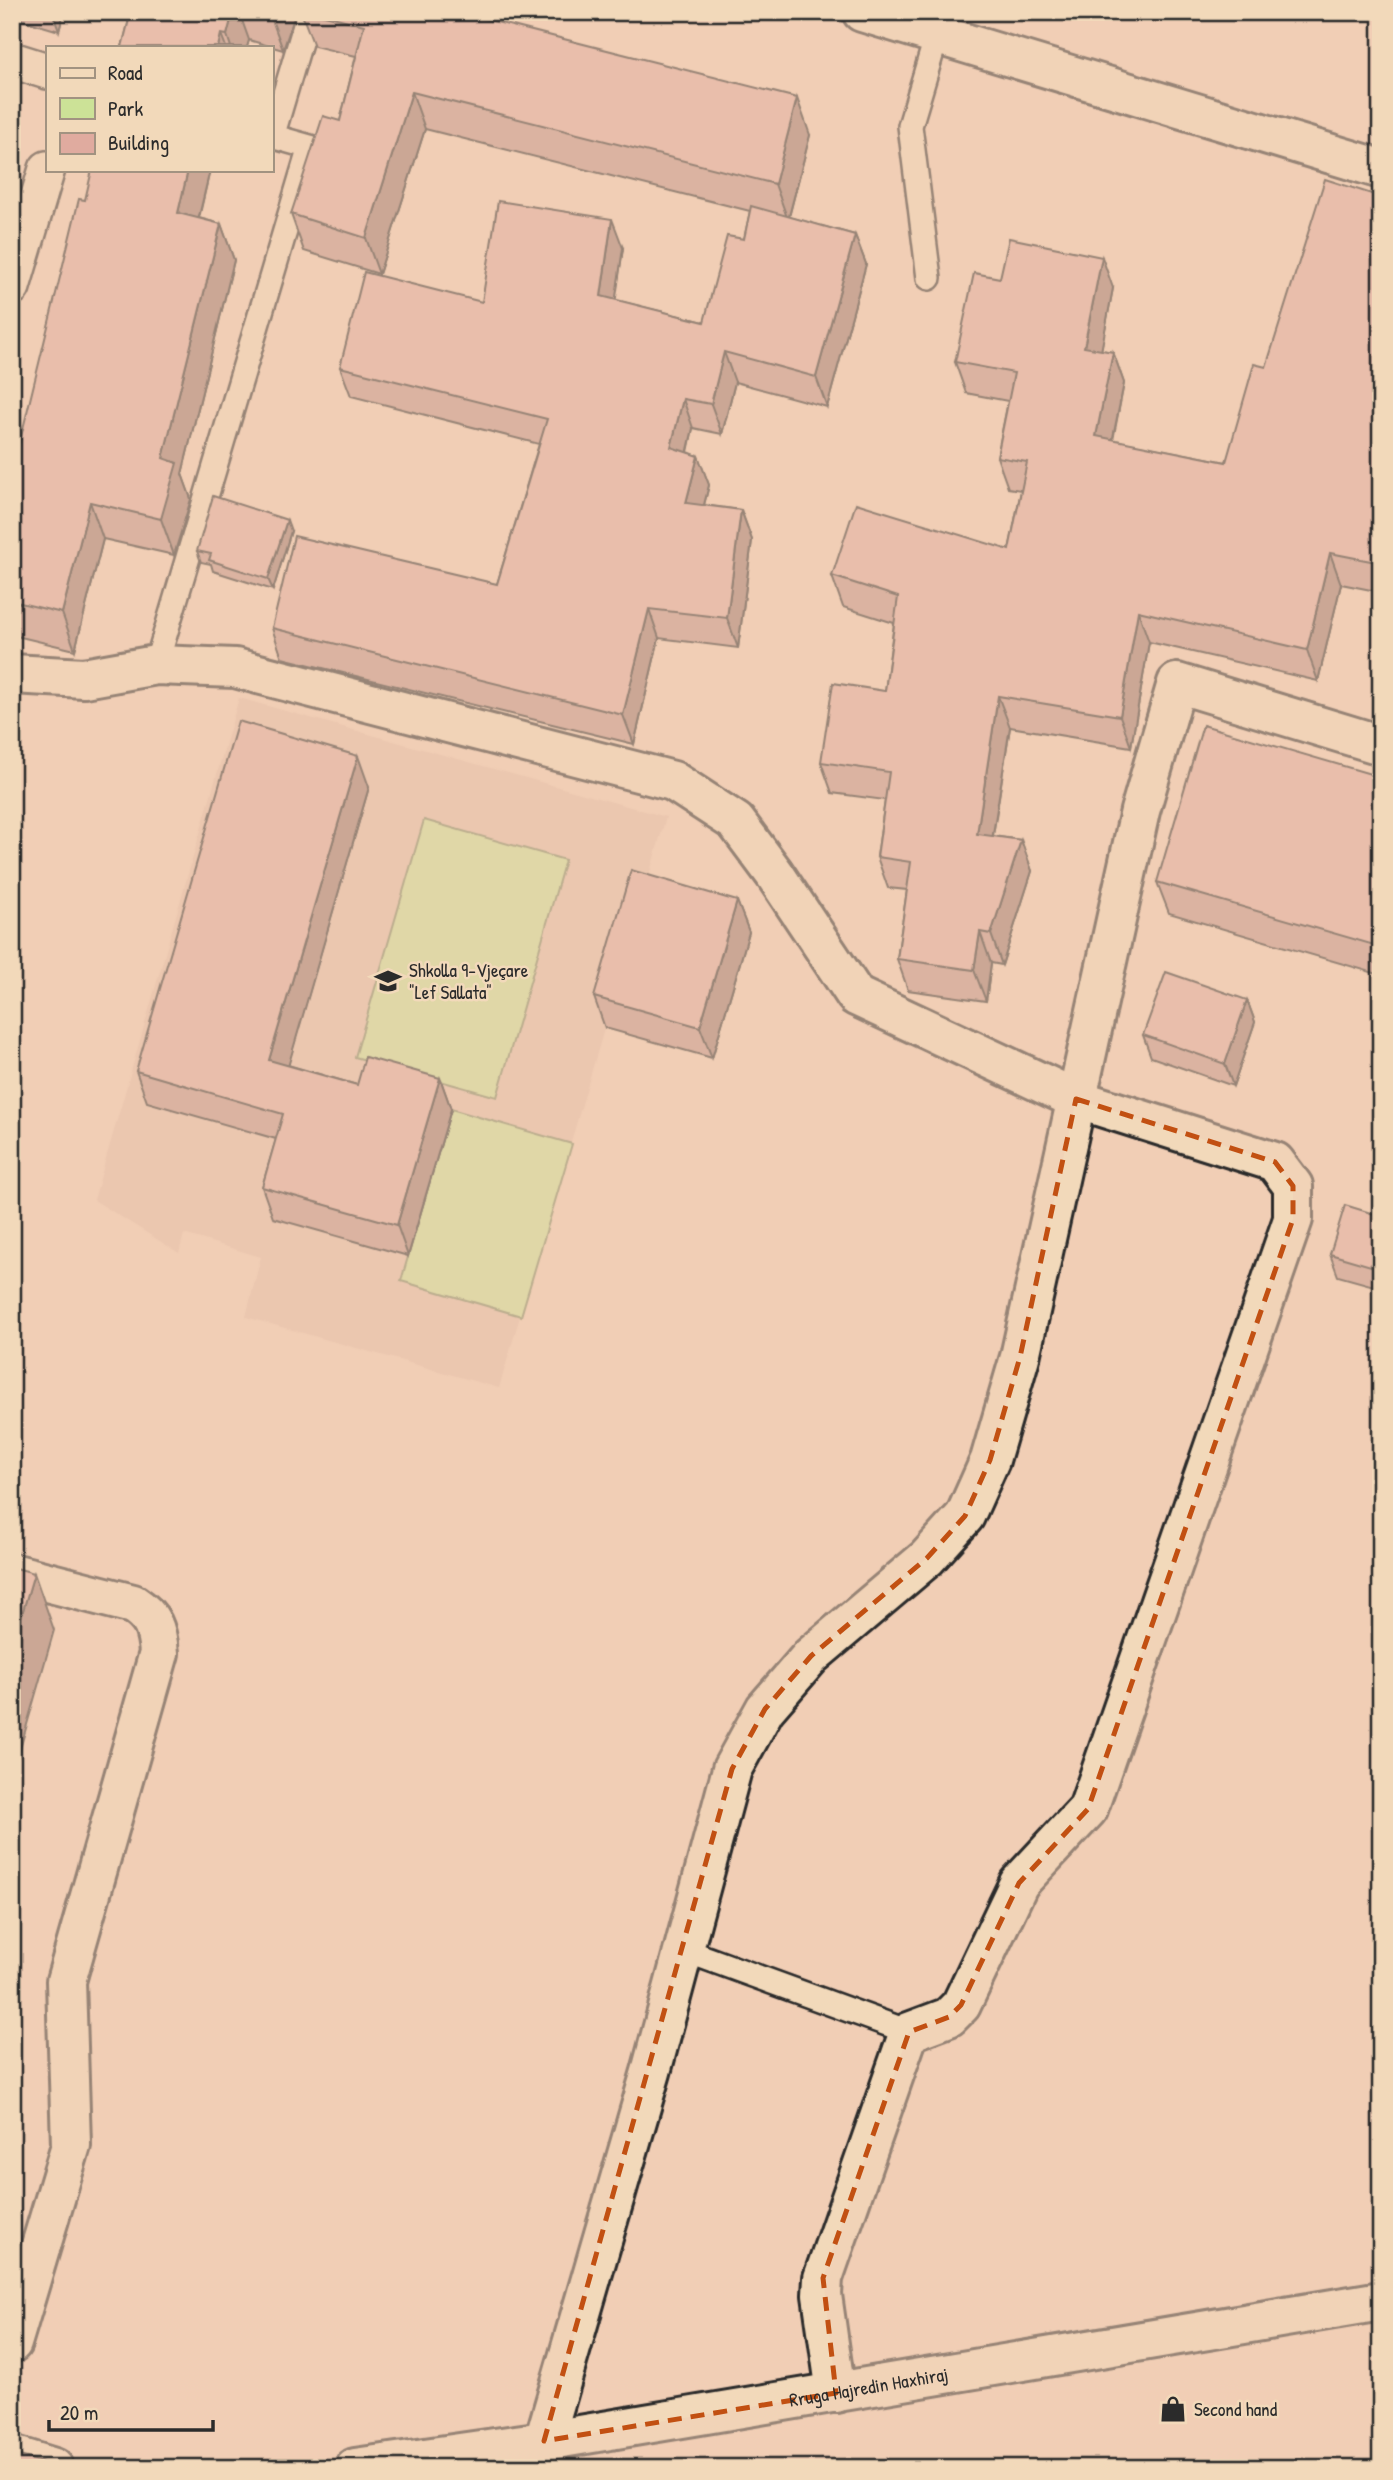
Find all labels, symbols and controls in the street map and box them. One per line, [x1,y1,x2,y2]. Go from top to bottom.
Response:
legend [46,46,273,172]
text: Road [108,58,142,87]
text: Park [108,94,143,123]
text: Building [108,128,169,157]
place label: Shkolla 9-Vjeçare "Lef Sallata" [409,957,529,1005]
school or university icon: Shkolla 9-Vjeçare "Lef Sallata" [373,966,403,996]
street label: Rruga Hajredin Haxhiraj [787,2361,950,2413]
scale bar [49,2389,214,2433]
shop icon: Second hand [1158,2394,1188,2424]
place label: Second hand [1194,2396,1278,2422]
text: 20 m [60,2398,98,2427]

